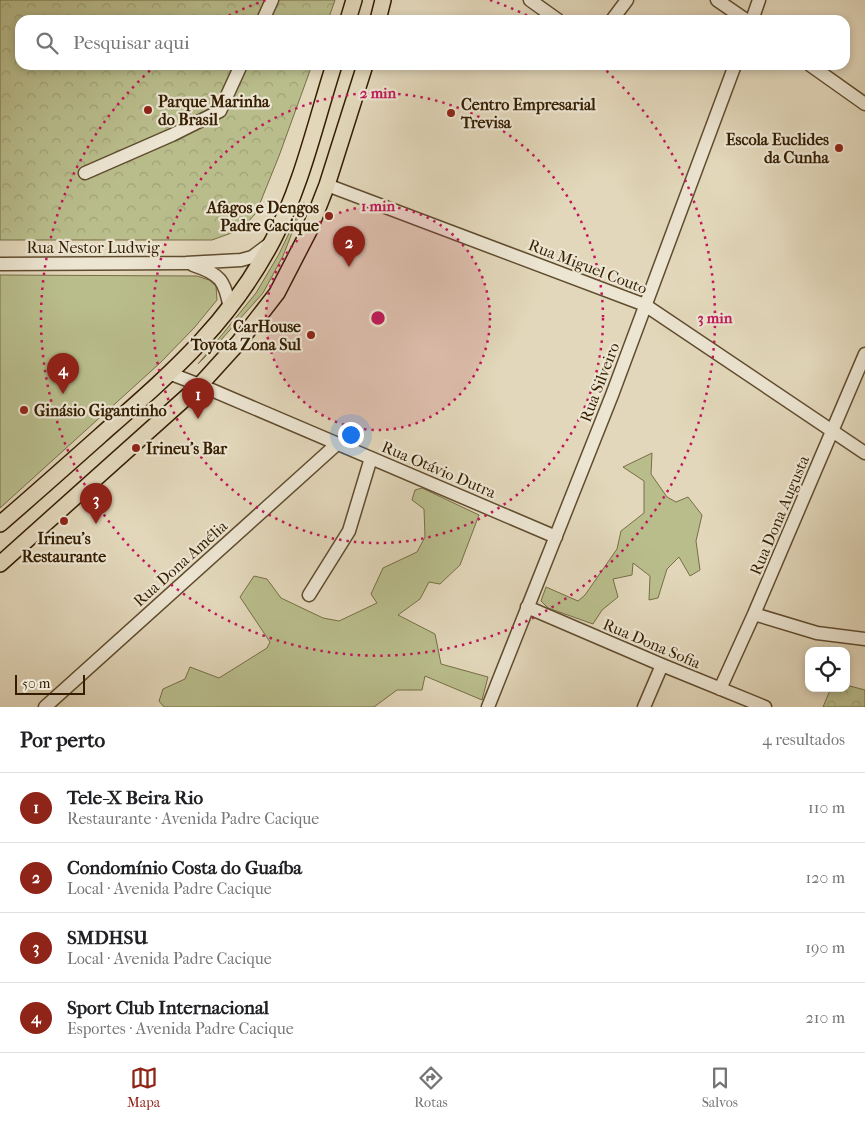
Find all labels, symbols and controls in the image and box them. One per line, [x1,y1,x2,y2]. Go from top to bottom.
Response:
search box [15,15,850,70]
icon: search [33,29,61,57]
text: Pesquisar aqui [73,32,190,54]
text: 2 min [360,84,397,102]
place label: Parque Marinha do Brasil [158,92,270,129]
place label: Centro Empresarial Trevisa [460,95,596,132]
marker: Parque Marinha do Brasil [142,104,154,116]
marker: Centro Empresarial Trevisa [445,107,457,119]
place label: Escola Euclides da Cunha [726,130,830,167]
marker: Escola Euclides da Cunha [833,142,845,154]
text: 1 min [361,197,395,215]
place label: Afagos e Dengos Padre Cacique [206,198,319,236]
marker: Afagos e Dengos Padre Cacique [323,210,335,222]
pin: 2 [333,226,365,267]
street label: Rua Miguel Couto [526,235,650,298]
street label: Rua Nestor Ludwig [26,238,160,257]
centre of rings [369,309,387,327]
text: 3 min [698,309,733,327]
place label: CarHouse Toyota Zona Sul [190,317,302,355]
marker: CarHouse Toyota Zona Sul [305,329,317,341]
street label: Rua Silveiro [576,340,623,425]
pin: 4 [47,353,79,394]
pin: 1 [182,378,214,419]
place label: Ginásio Gigantinho [34,401,167,421]
marker: Ginásio Gigantinho [18,404,30,416]
your location [338,422,364,448]
street label: Rua Otávio Dutra [379,437,499,502]
place label: Irineu's Bar [146,439,228,458]
marker: Irineu's Bar [130,442,142,454]
street label: Rua Dona Augusta [746,452,813,578]
pin: 3 [80,483,112,524]
marker: Irineu's Restaurante [58,515,70,527]
street label: Rua Dona Amélia [130,516,232,610]
place label: Irineu's Restaurante [22,529,106,566]
street label: Rua Dona Sofia [600,614,704,673]
map controls [805,647,850,692]
button: locate [805,647,850,692]
scale bar [15,672,85,695]
text: 50 m [22,675,50,692]
text: Por perto [20,728,105,752]
text: 4 resultados [762,730,845,749]
text: Tele-X Beira Rio [67,787,203,809]
text: 1 [33,798,39,817]
text: 110 m [808,798,845,817]
text: Restaurante · Avenida Padre Cacique [67,809,319,828]
text: Condomínio Costa do Guaíba [67,857,302,879]
text: 2 [32,868,40,887]
text: 120 m [806,868,845,887]
text: Local · Avenida Padre Cacique [67,879,272,898]
text: SMDHSU [67,927,148,949]
text: 3 [33,938,39,957]
text: 190 m [805,938,845,957]
text: Local · Avenida Padre Cacique [67,949,272,968]
text: Sport Club Internacional [67,997,269,1019]
text: 4 [31,1008,41,1027]
text: 210 m [806,1008,845,1027]
text: Esportes · Avenida Padre Cacique [67,1019,294,1038]
tab: Mapa [127,1064,160,1111]
tab: Rotas [414,1064,448,1111]
tab: Salvos [702,1064,738,1111]

